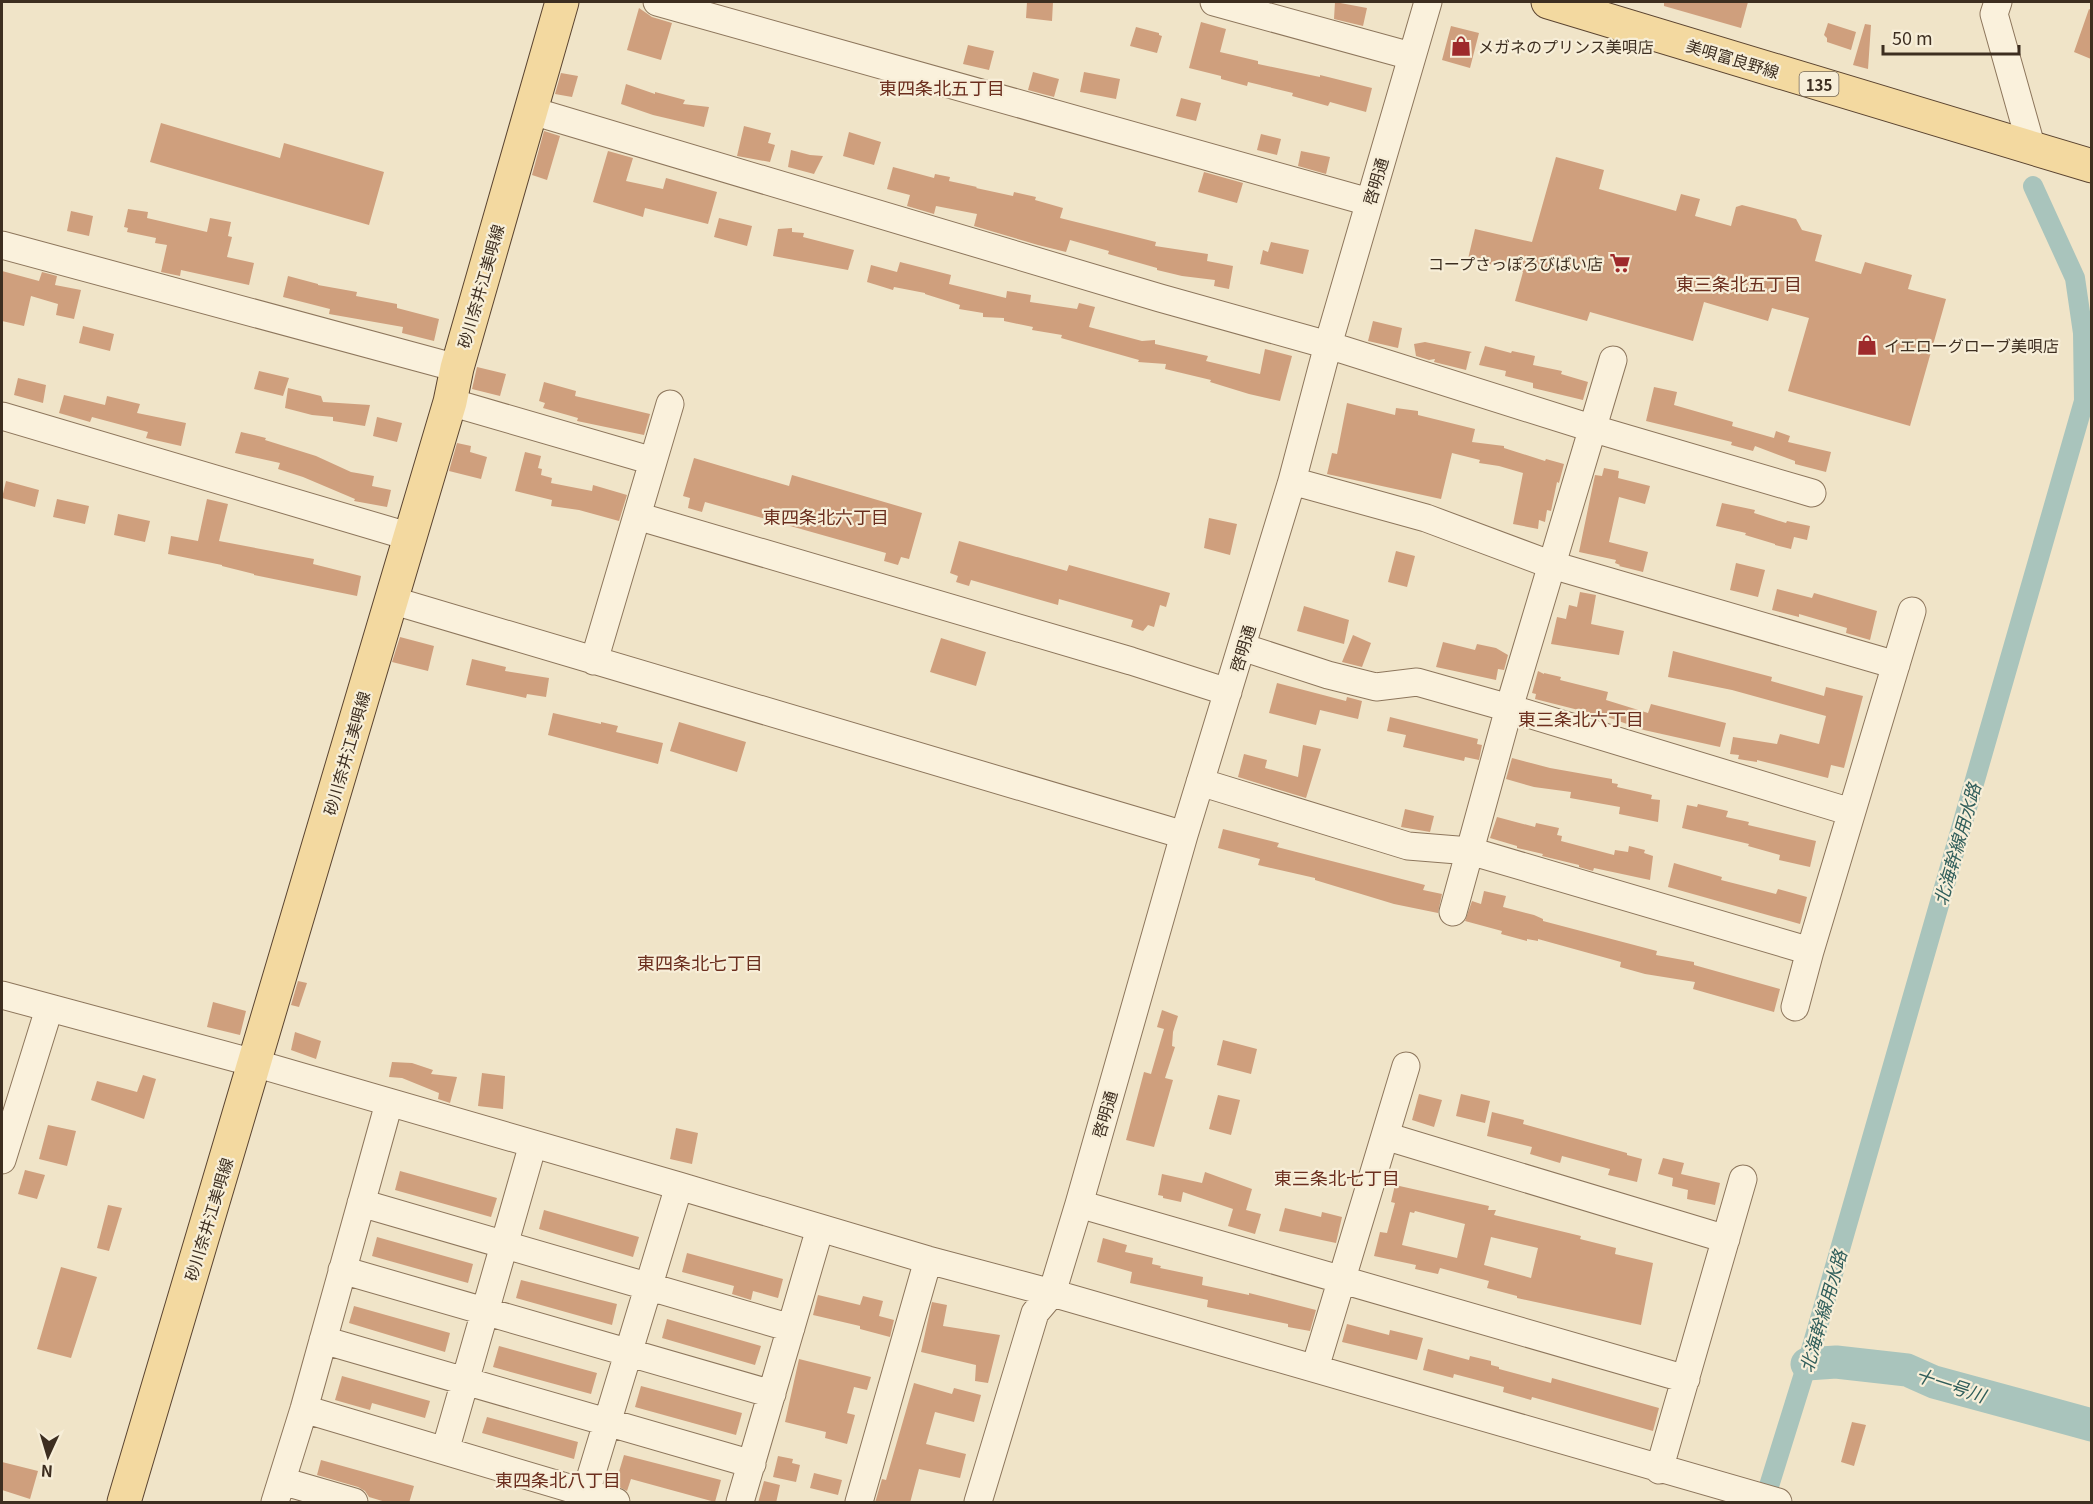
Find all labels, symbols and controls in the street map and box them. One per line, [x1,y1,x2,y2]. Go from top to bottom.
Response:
scale bar [1883,18,2020,56]
text: 50 m [1892,24,1933,50]
street label: 美唄富良野線 [1684,32,1782,84]
shop icon: メガネのプリンス美唄店 [1449,34,1473,58]
place label: メガネのプリンス美唄店 [1478,34,1654,58]
road number: 135 [1800,72,1838,96]
district label: 東四条北五丁目 [879,74,1005,100]
street label: 啓明通 [1357,155,1393,207]
street label: 砂川奈井江美唄線 [451,221,509,351]
place label: コープさっぽろびばい店 [1428,251,1603,275]
supermarket icon: コープさっぽろびばい店 [1608,251,1632,275]
district label: 東三条北五丁目 [1676,270,1802,296]
shop icon: イエローグローブ美唄店 [1855,333,1879,357]
place label: イエローグローブ美唄店 [1884,333,2059,357]
district label: 東四条北六丁目 [763,503,889,529]
street label: 啓明通 [1224,622,1260,674]
street label: 砂川奈井江美唄線 [317,688,375,818]
district label: 東三条北六丁目 [1518,705,1644,731]
water label: 北海幹線用水路 [1926,778,1986,908]
district label: 東四条北七丁目 [637,949,763,975]
street label: 啓明通 [1086,1088,1122,1140]
street label: 砂川奈井江美唄線 [178,1154,238,1284]
district label: 東三条北七丁目 [1274,1164,1400,1190]
water label: 北海幹線用水路 [1792,1245,1852,1375]
water label: 十一号川 [1913,1361,1991,1408]
north arrow [18,1426,78,1486]
text: N [40,1460,54,1484]
district label: 東四条北八丁目 [495,1466,621,1492]

